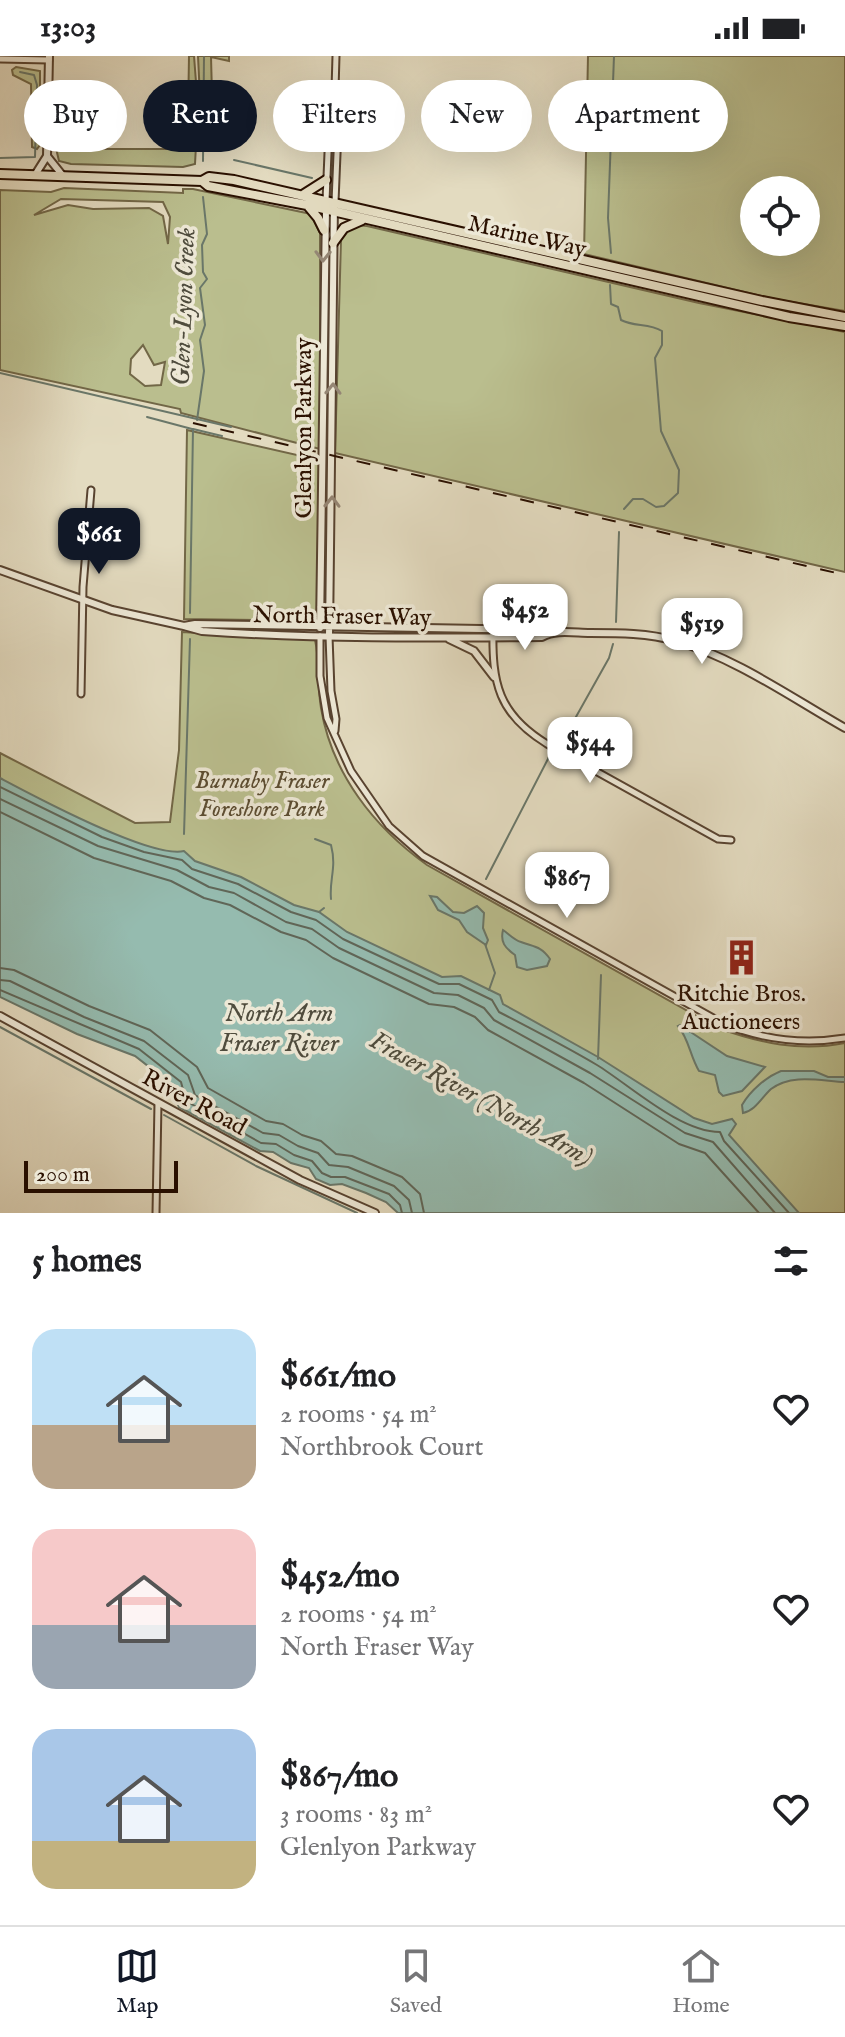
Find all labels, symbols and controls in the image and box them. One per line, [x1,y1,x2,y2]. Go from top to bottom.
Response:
text: 13:03 [40,9,96,47]
chip: Buy [24,80,127,152]
chip: Rent [143,80,257,152]
chip: Filters [273,80,405,152]
chip: New [421,80,532,152]
chip: Apartment [548,80,728,152]
map controls [740,176,820,256]
button: locate [740,176,820,256]
street label: Marine Way [465,208,589,266]
water label: Glen-Lyon Creek [165,227,203,387]
one-way arrow [315,250,332,263]
street label: Glenlyon Parkway [289,337,320,519]
one-way arrow [324,382,342,395]
one-way arrow [323,495,340,508]
pin: $661 [52,508,146,576]
text: $661 [76,517,122,550]
pin: $452 [478,584,572,652]
text: $452 [501,593,549,626]
pin: $519 [655,598,749,666]
street label: North Fraser Way [252,600,432,634]
text: $519 [680,607,724,640]
pin: $544 [543,717,637,785]
text: $544 [565,726,615,759]
park label: Burnaby Fraser Foreshore Park [195,766,331,825]
pin: $867 [520,852,614,920]
text: $867 [543,861,591,894]
building icon: Ritchie Bros. Auctioneers [722,938,760,976]
place label: Ritchie Bros. Auctioneers [676,979,806,1038]
water label: North Arm Fraser River [219,997,340,1060]
water label: Fraser River (North Arm) [364,1024,598,1174]
street label: River Road [136,1062,252,1144]
scale bar [24,1157,178,1193]
text: 200 m [36,1161,90,1189]
icon: filters [769,1239,813,1283]
text: 5 homes [32,1240,142,1283]
text: $661/mo [280,1355,396,1398]
icon: home [96,1361,192,1457]
icon: heart [769,1387,813,1431]
text: 2 rooms · 54 m² [280,1398,437,1431]
text: Northbrook Court [280,1431,483,1464]
text: $452/mo [280,1555,400,1598]
icon: home [96,1561,192,1657]
icon: heart [769,1587,813,1631]
text: 2 rooms · 54 m² [280,1598,437,1631]
text: North Fraser Way [280,1631,474,1664]
text: $867/mo [280,1755,398,1798]
icon: home [96,1761,192,1857]
icon: heart [769,1787,813,1831]
text: 3 rooms · 83 m² [280,1798,432,1831]
text: Glenlyon Parkway [280,1831,476,1864]
tab: Map [115,1944,159,2020]
tab: Saved [390,1944,442,2020]
tab: Home [672,1944,730,2020]

